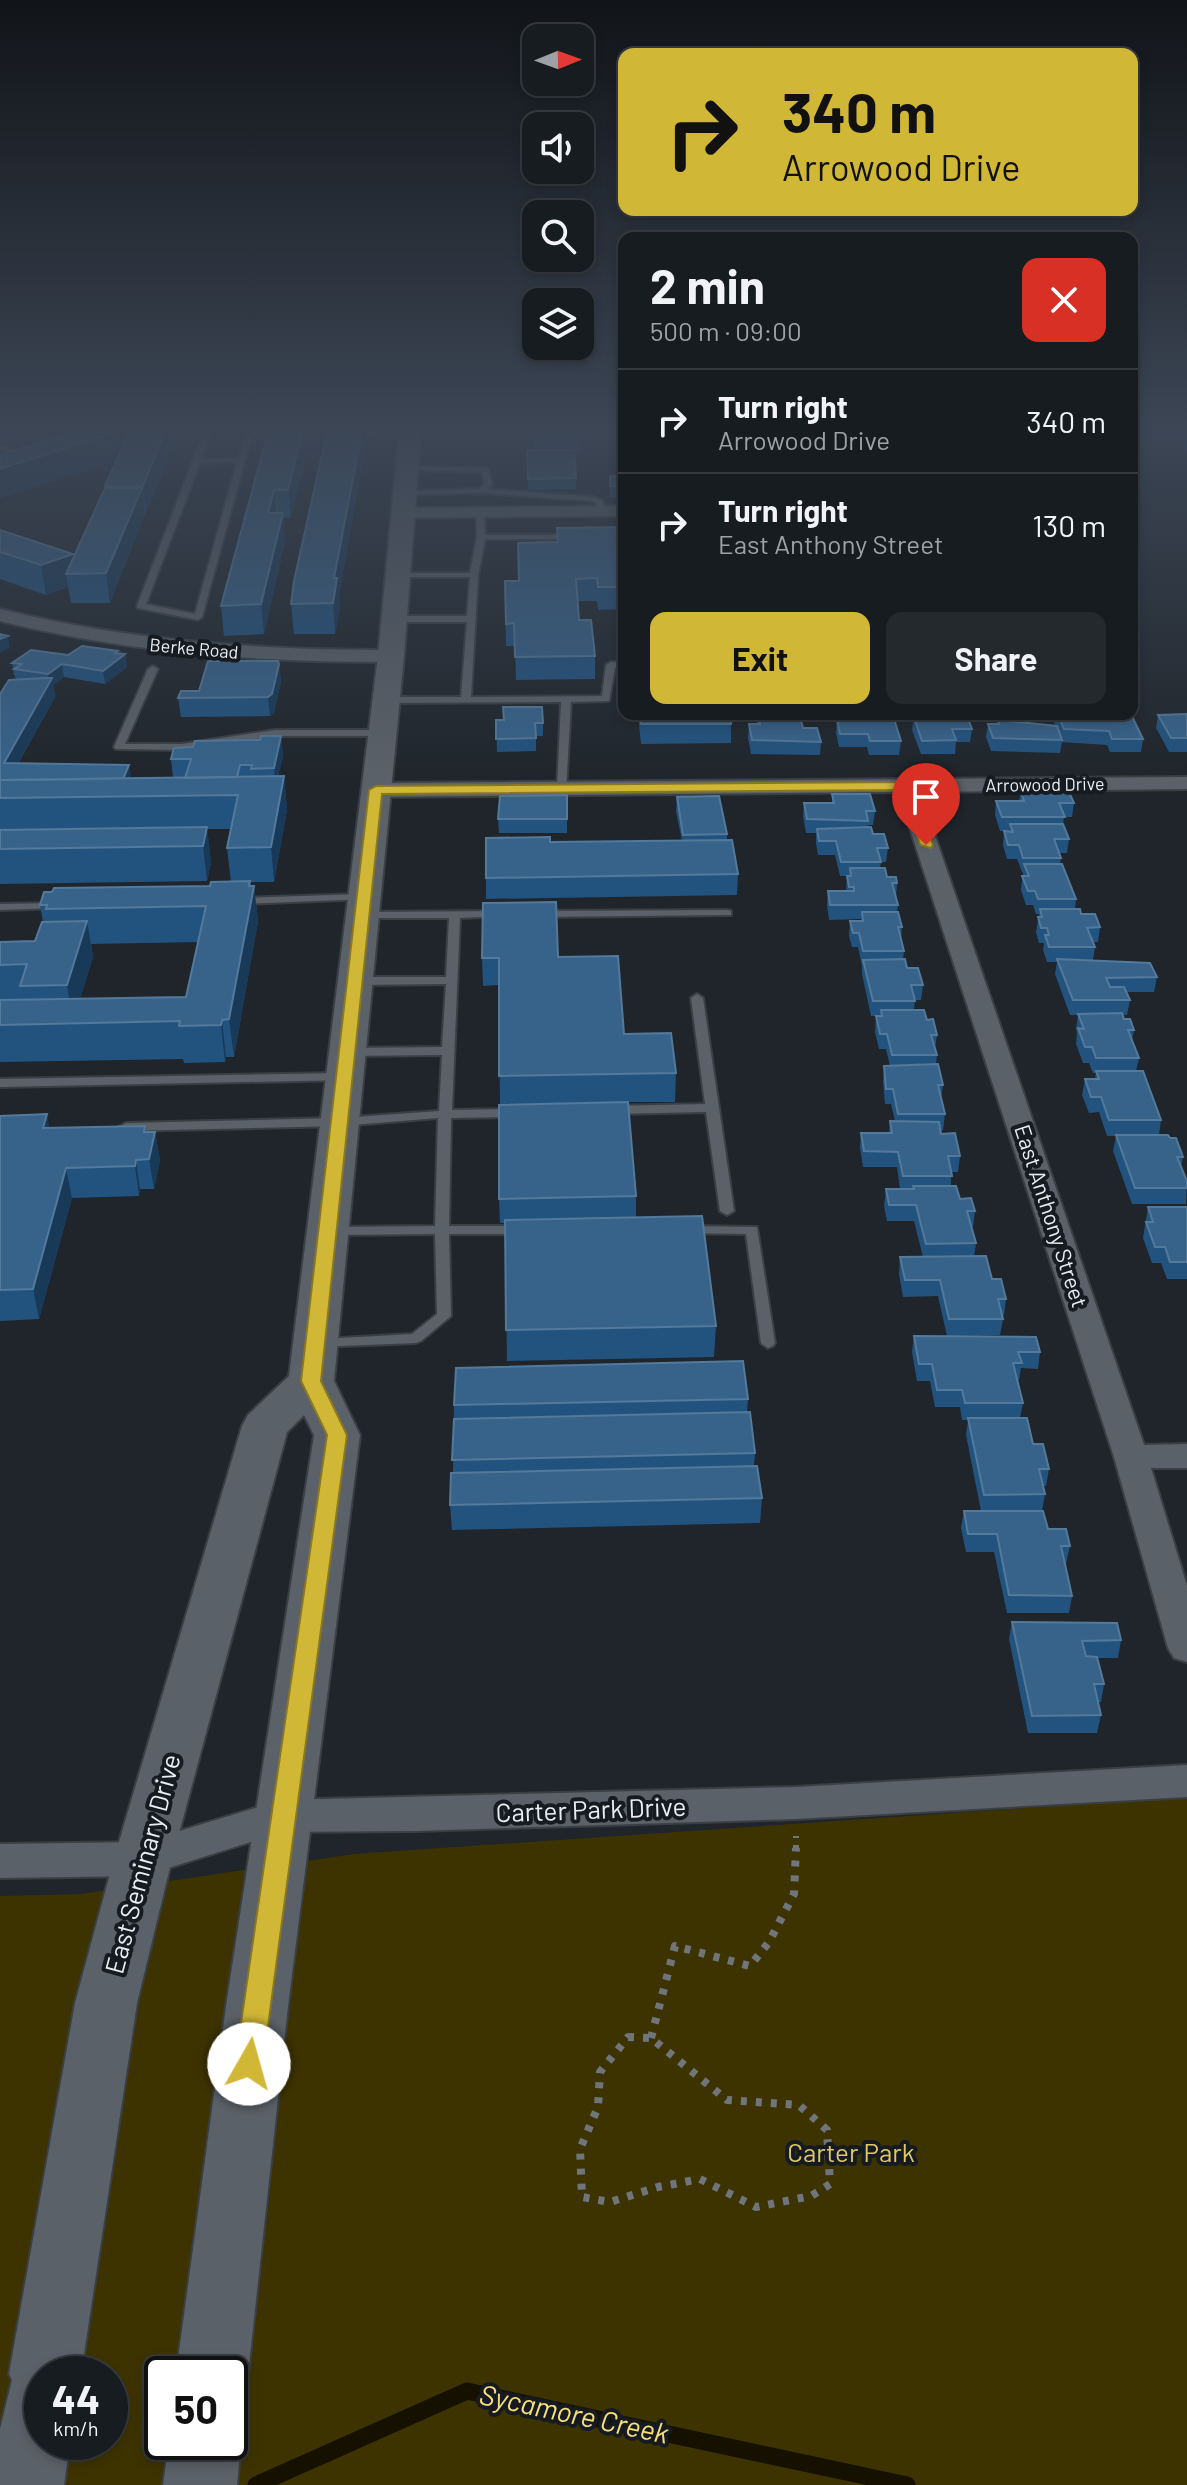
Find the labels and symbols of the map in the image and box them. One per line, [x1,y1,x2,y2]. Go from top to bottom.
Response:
north arrow [522,24,594,96]
street label: Berke Road [149,633,239,663]
pin [892,763,960,845]
street label: Arrowood Drive [985,772,1105,796]
street label: East Anthony Street [1010,1121,1094,1310]
street label: East Seminary Drive [97,1750,186,1977]
street label: Carter Park Drive [495,1790,687,1827]
position arrow [207,2022,291,2106]
park label: Carter Park [787,2136,915,2167]
speed limit sign: 50 [144,2356,248,2460]
water label: Sycamore Creek [477,2376,672,2450]

